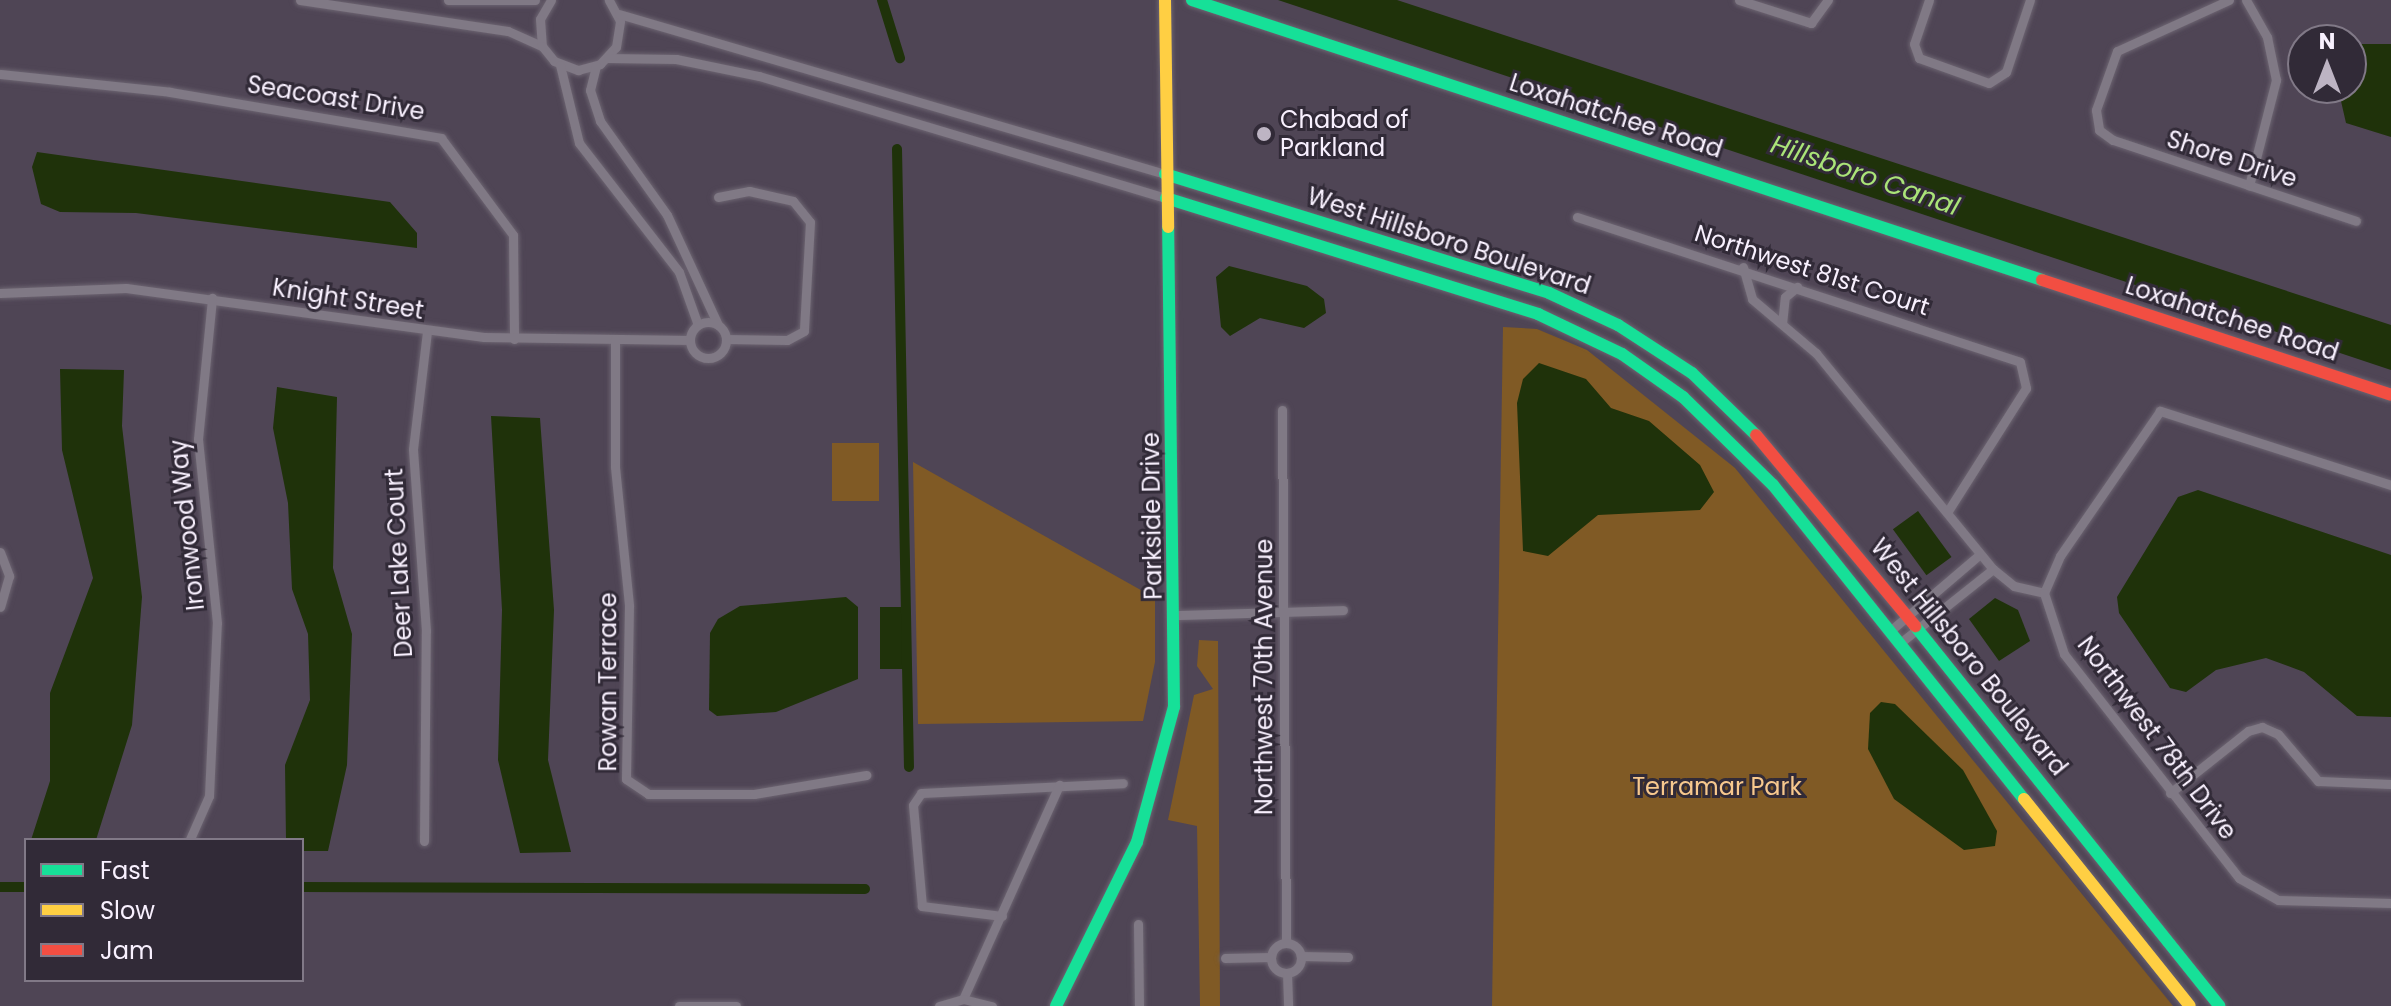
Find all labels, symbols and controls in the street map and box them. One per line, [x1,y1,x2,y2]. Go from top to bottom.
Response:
north arrow [2287,24,2367,104]
text: N [2319,26,2335,57]
street label: Loxahatchee Road [1506,68,1726,164]
street label: Seacoast Drive [245,70,427,126]
place label: Chabad of Parkland [1280,106,1408,162]
street label: Shore Drive [2163,124,2301,194]
marker: Chabad of Parkland [1255,125,1273,143]
water label: Hillsboro Canal [1767,129,1963,223]
street label: West Hillsboro Boulevard [1304,182,1594,300]
street label: Northwest 81st Court [1691,218,1933,322]
street label: Loxahatchee Road [2122,271,2342,367]
street label: Knight Street [270,273,426,325]
street label: Parkside Drive [1136,432,1168,600]
street label: Ironwood Way [164,438,210,612]
street label: Deer Lake Court [380,468,418,658]
street label: West Hillsboro Boulevard [1865,533,2073,781]
street label: Northwest 70th Avenue [1250,539,1278,815]
street label: Rowan Terrace [594,592,622,772]
street label: Northwest 78th Drive [2071,631,2243,845]
park label: Terramar Park [1632,773,1802,801]
legend [24,838,304,982]
text: Fast [100,854,150,887]
text: Slow [100,894,155,927]
text: Jam [100,934,154,967]

